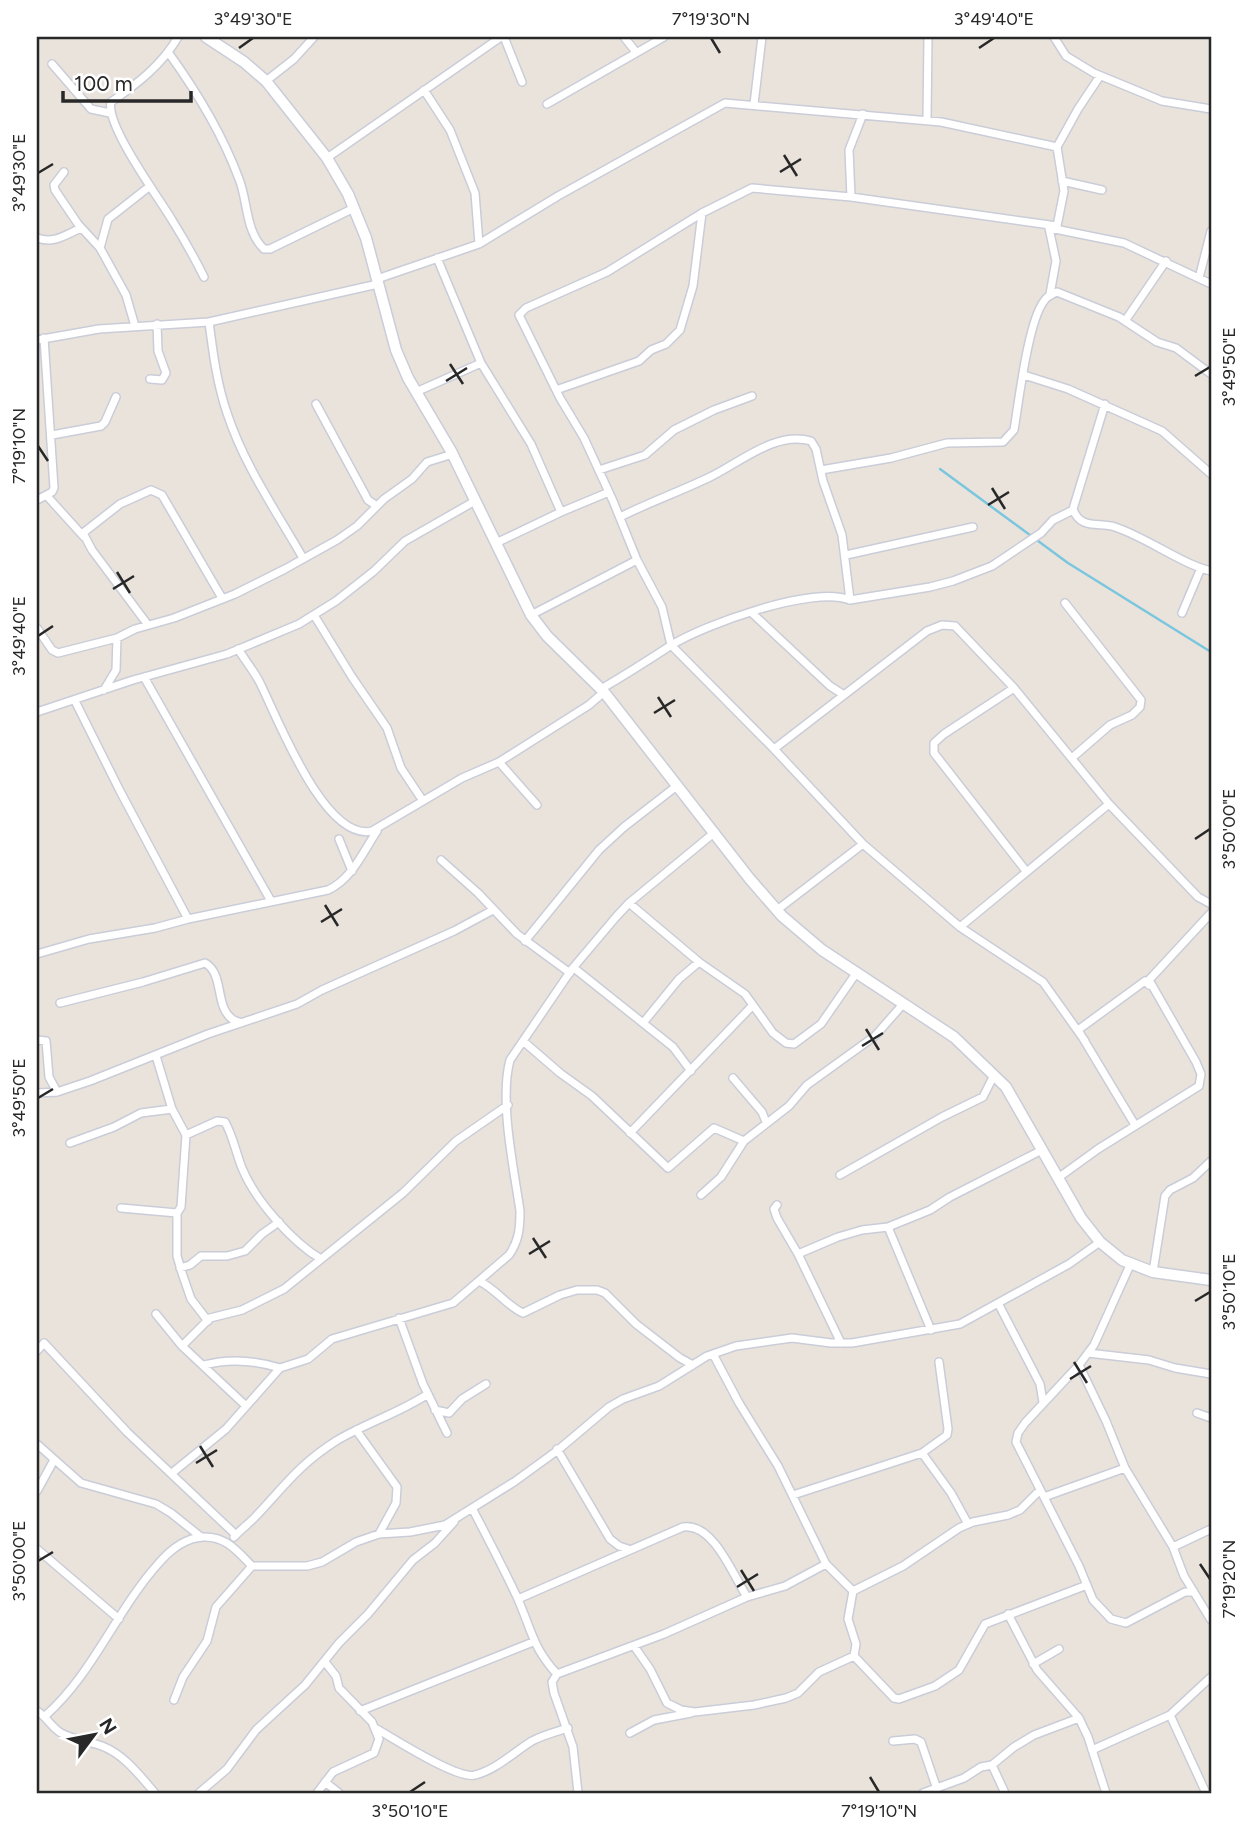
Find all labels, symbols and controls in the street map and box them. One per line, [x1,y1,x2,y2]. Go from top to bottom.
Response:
text: 3°49'30"E [213,8,293,30]
text: 7°19'30"N [672,8,750,30]
text: 3°49'40"E [954,8,1034,30]
scale bar [63,60,191,104]
text: 100 m [74,71,133,96]
text: 3°49'30"E [8,133,30,213]
text: 3°49'50"E [1218,327,1240,407]
text: 7°19'10"N [8,408,30,484]
text: 3°49'40"E [8,596,30,676]
text: 3°50'00"E [1218,788,1240,870]
text: 3°49'50"E [8,1058,30,1138]
text: 3°50'10"E [1218,1253,1240,1331]
text: 3°50'00"E [8,1520,30,1602]
text: 7°19'20"N [1218,1540,1240,1618]
north arrow [60,1700,130,1770]
text: N [94,1714,122,1739]
text: 3°50'10"E [371,1800,449,1822]
text: 7°19'10"N [841,1800,917,1822]

